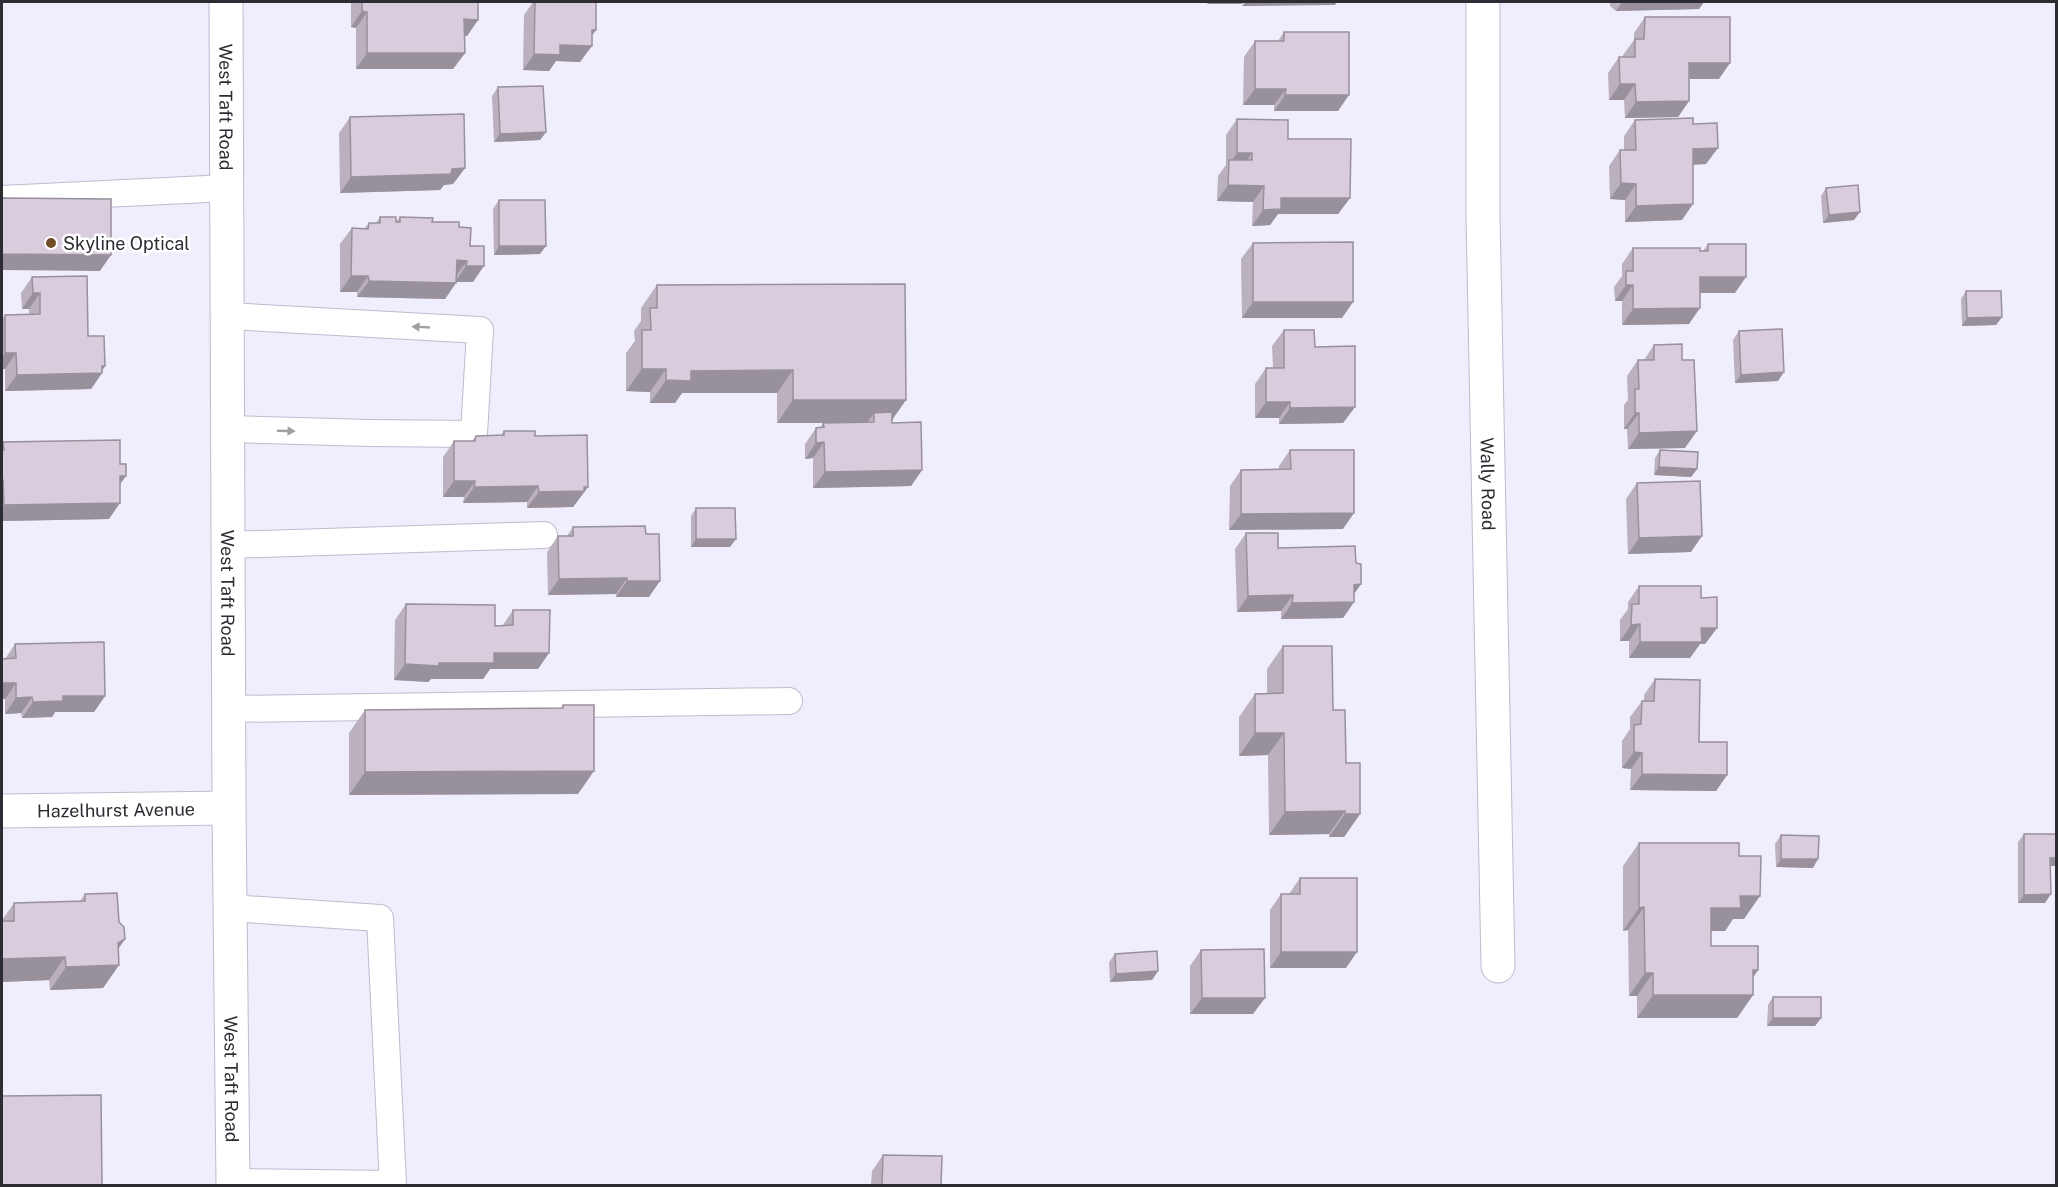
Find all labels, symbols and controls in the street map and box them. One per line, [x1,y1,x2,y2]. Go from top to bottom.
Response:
street label: West Taft Road [216,44,237,170]
place label: Skyline Optical [63,233,190,254]
marker: Skyline Optical [44,236,58,250]
one-way arrow [412,322,431,331]
one-way arrow [277,426,296,436]
street label: Wally Road [1477,437,1500,531]
street label: West Taft Road [217,530,239,656]
street label: Hazelhurst Avenue [37,798,195,821]
street label: West Taft Road [221,1016,243,1142]

